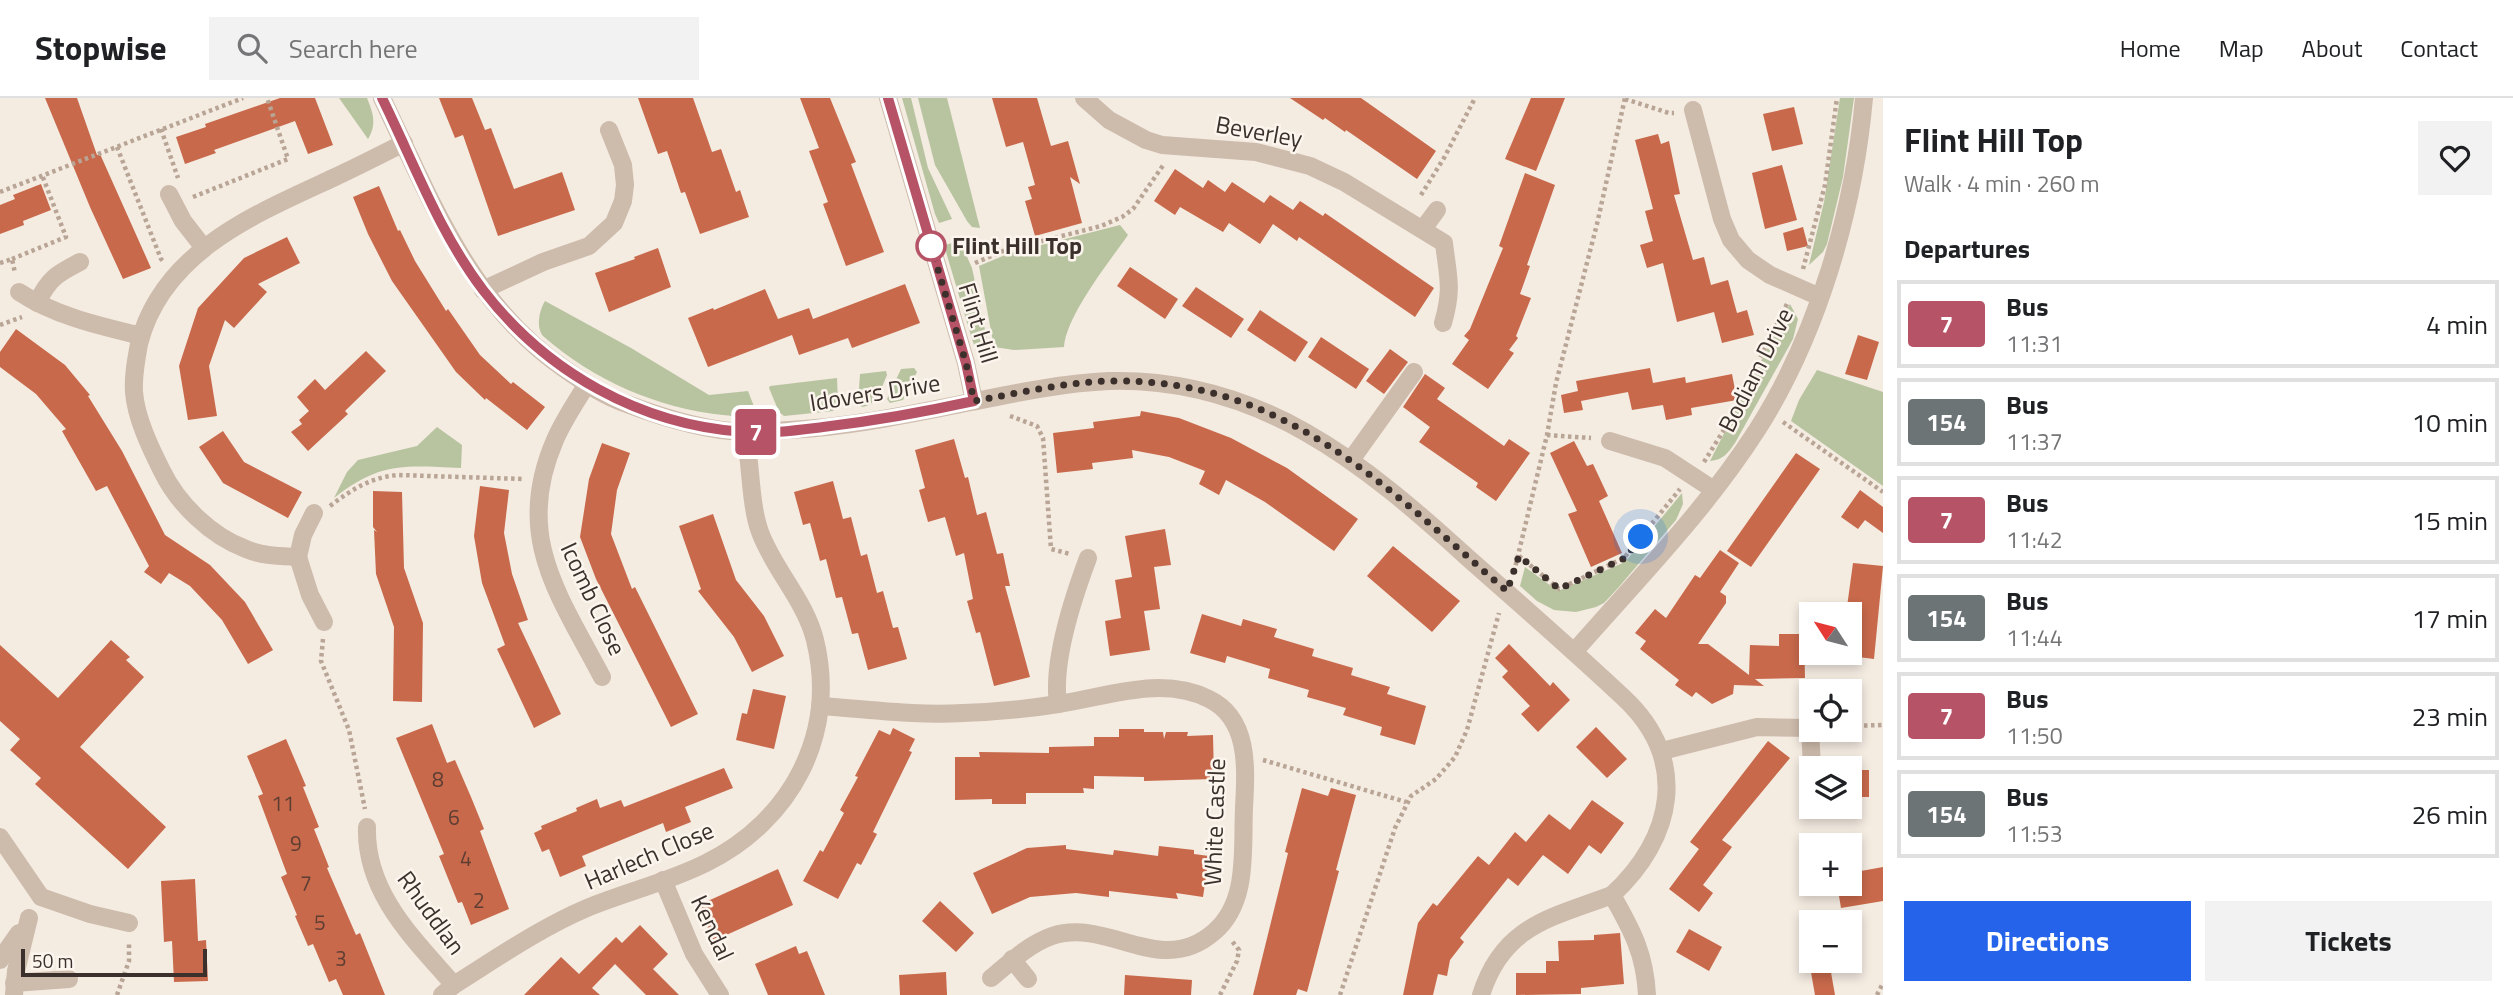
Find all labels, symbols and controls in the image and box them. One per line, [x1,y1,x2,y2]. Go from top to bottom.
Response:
search box [209,17,699,80]
text: Stopwise [35,23,167,73]
icon: search [233,29,271,67]
text: Search here [289,29,418,68]
text: Home [2120,30,2181,66]
text: Map [2219,30,2264,66]
text: About [2302,30,2362,66]
text: Contact [2400,30,2478,66]
street label: Beverley [1213,106,1306,156]
text: Flint Hill Top [1904,115,2083,165]
button: heart [2418,121,2492,195]
text: Walk · 4 min · 260 m [1904,166,2100,201]
place label: Flint Hill Top [952,227,1082,263]
text: Departures [1904,229,2030,268]
marker: Flint Hill Top [916,231,946,261]
street label: Flint Hill [950,278,1008,367]
text: Bus [2006,287,2048,326]
street label: Bodiam Drive [1708,301,1802,438]
text: 4 min [2426,305,2488,344]
text: 7 [1940,306,1953,342]
text: 11:31 [2006,326,2063,361]
street label: Idovers Drive [807,364,943,420]
text: Bus [2006,385,2048,424]
text: 10 min [2412,403,2488,442]
text: 154 [1926,404,1967,440]
line badge: 7 [733,409,779,455]
text: 7 [749,414,763,450]
text: 11:37 [2006,424,2063,459]
text: Bus [2006,483,2048,522]
text: 15 min [2412,501,2488,540]
text: 7 [1940,502,1953,538]
your location [1623,519,1658,554]
text: 11:42 [2006,522,2063,557]
street label: Icomb Close [552,536,636,661]
text: Bus [2006,581,2048,620]
text: 17 min [2412,599,2488,638]
text: 154 [1926,600,1967,636]
north arrow [1799,602,1862,665]
map controls [1799,602,1862,973]
text: 11:44 [2006,620,2063,655]
button: locate [1799,679,1862,742]
text: Bus [2006,679,2048,718]
text: 23 min [2412,697,2488,736]
text: 7 [1940,698,1953,734]
text: 11:50 [2006,718,2063,753]
button: layers [1799,756,1862,819]
street label: White Castle [1194,758,1234,886]
house number: 8 [432,763,444,795]
text: Bus [2006,777,2048,816]
house number: 11 [271,787,295,819]
text: 26 min [2412,795,2488,834]
text: 154 [1926,796,1967,832]
house number: 6 [448,801,460,833]
street label: Harlech Close [578,812,719,898]
text: 11:53 [2006,816,2063,851]
house number: 9 [290,827,302,859]
button: + [1799,833,1862,896]
house number: 4 [460,842,472,874]
street label: Rhuddlan [389,863,475,962]
house number: 7 [300,867,312,899]
house number: 2 [473,884,485,916]
street label: Kendal [682,889,744,966]
button: Directions [1904,901,2191,981]
button: Tickets [2205,901,2492,981]
house number: 5 [314,906,326,938]
button: − [1799,910,1862,973]
house number: 3 [335,942,347,974]
scale bar [21,946,206,978]
text: 50 m [32,946,73,975]

